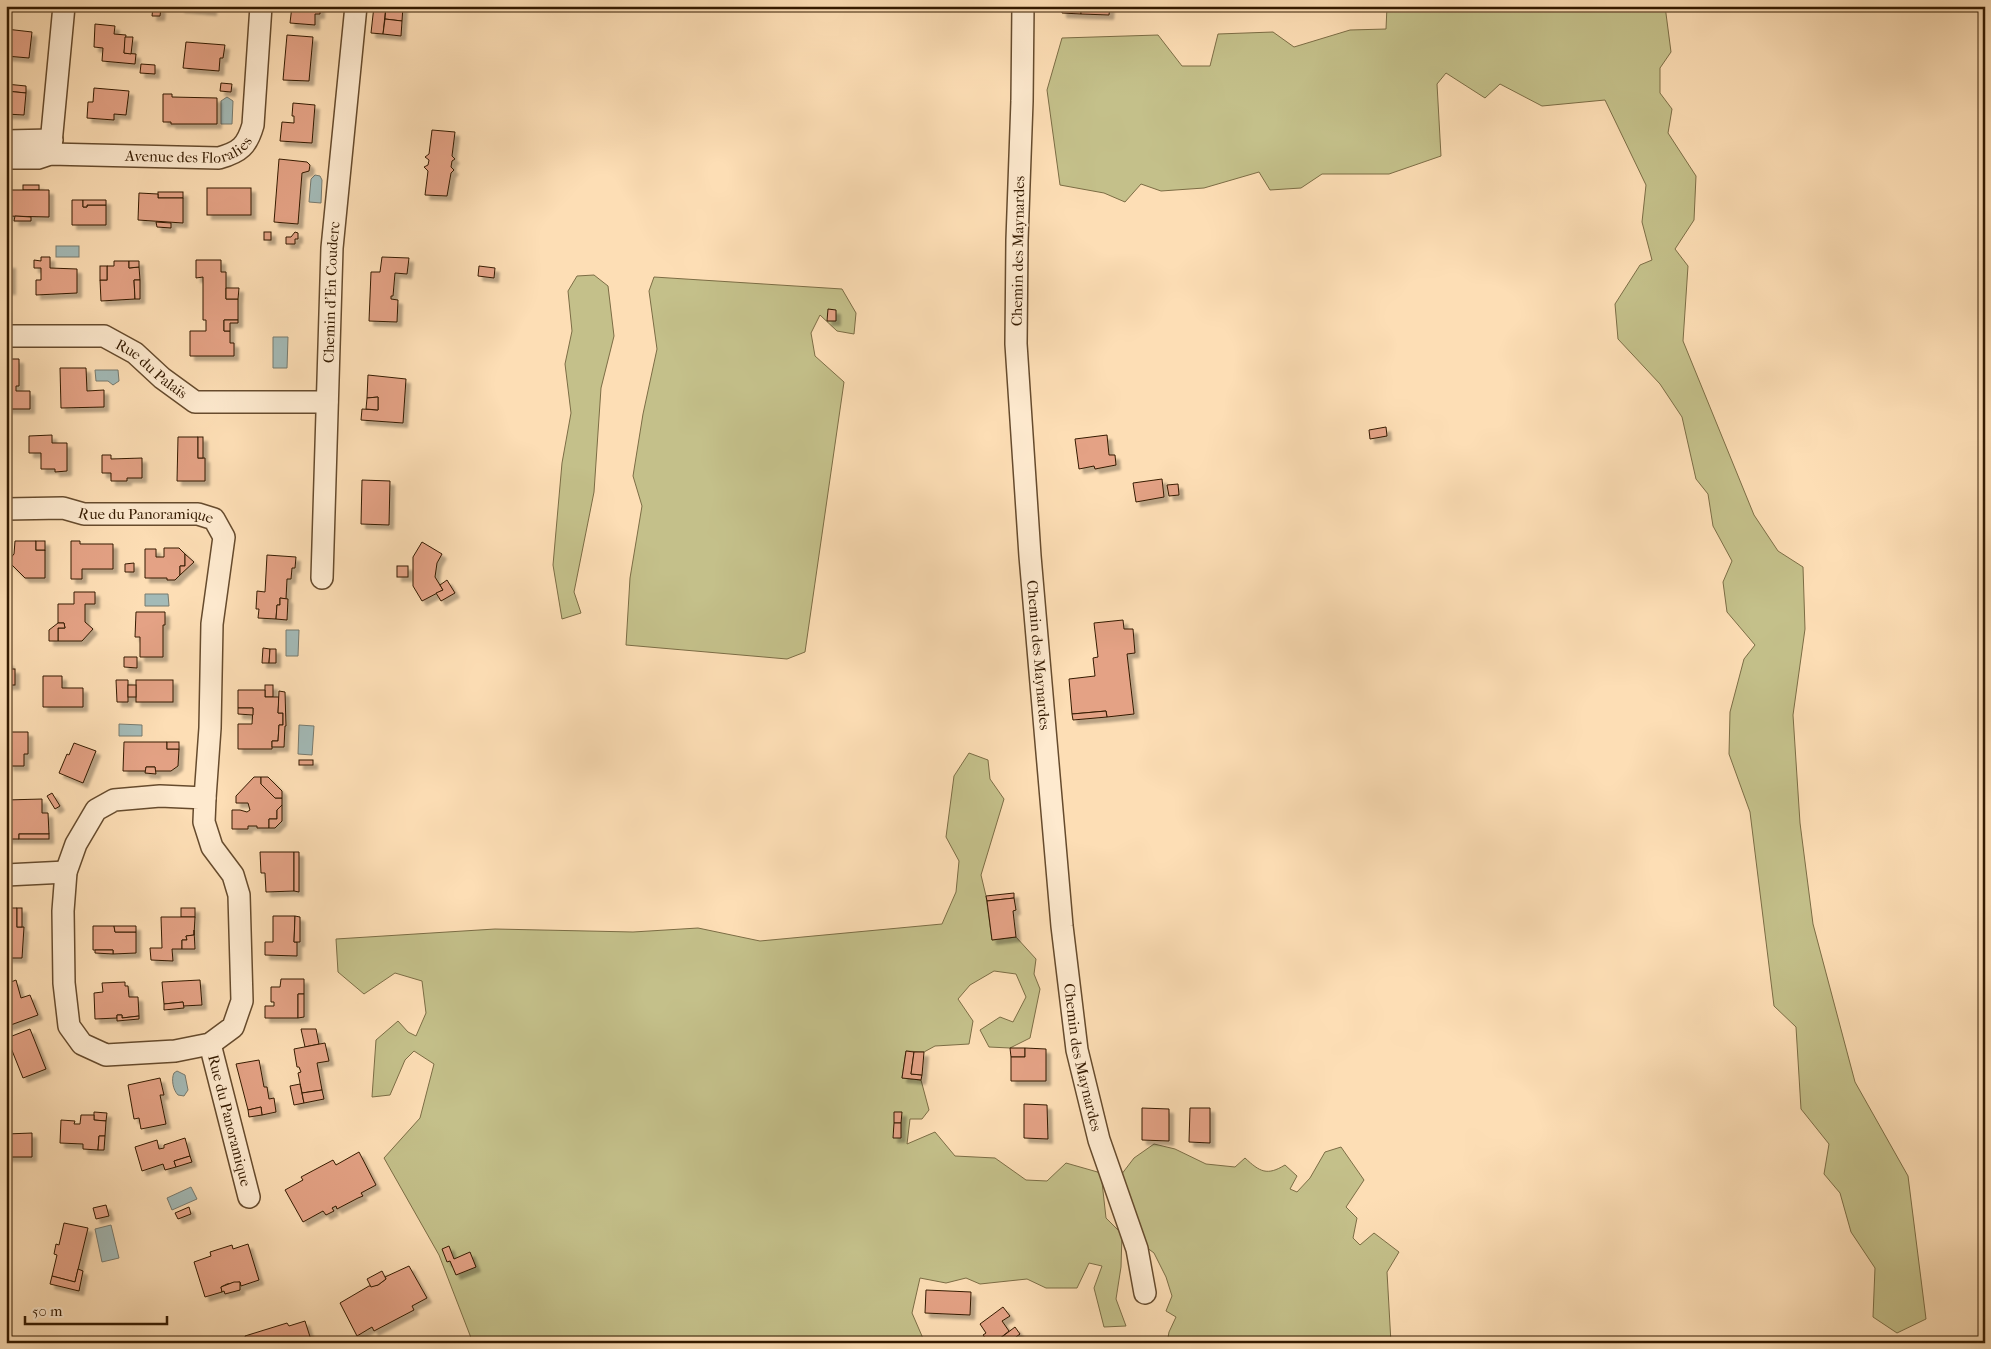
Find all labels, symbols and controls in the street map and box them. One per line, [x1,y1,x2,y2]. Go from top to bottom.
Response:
street label: Avenue des Floralies [124,133,256,167]
street label: Chemin des Maynardes [1008,175,1028,326]
street label: Chemin d'En Couderc [320,220,344,363]
street label: Rue du Palaïs [113,335,191,403]
street label: Rue du Panoramique [76,504,216,527]
street label: Chemin des Maynardes [1023,579,1054,731]
street label: Chemin des Maynardes [1060,982,1106,1134]
street label: Rue du Panoramique [204,1053,255,1189]
scale bar [25,1294,168,1326]
text: 50 m [32,1302,63,1320]

